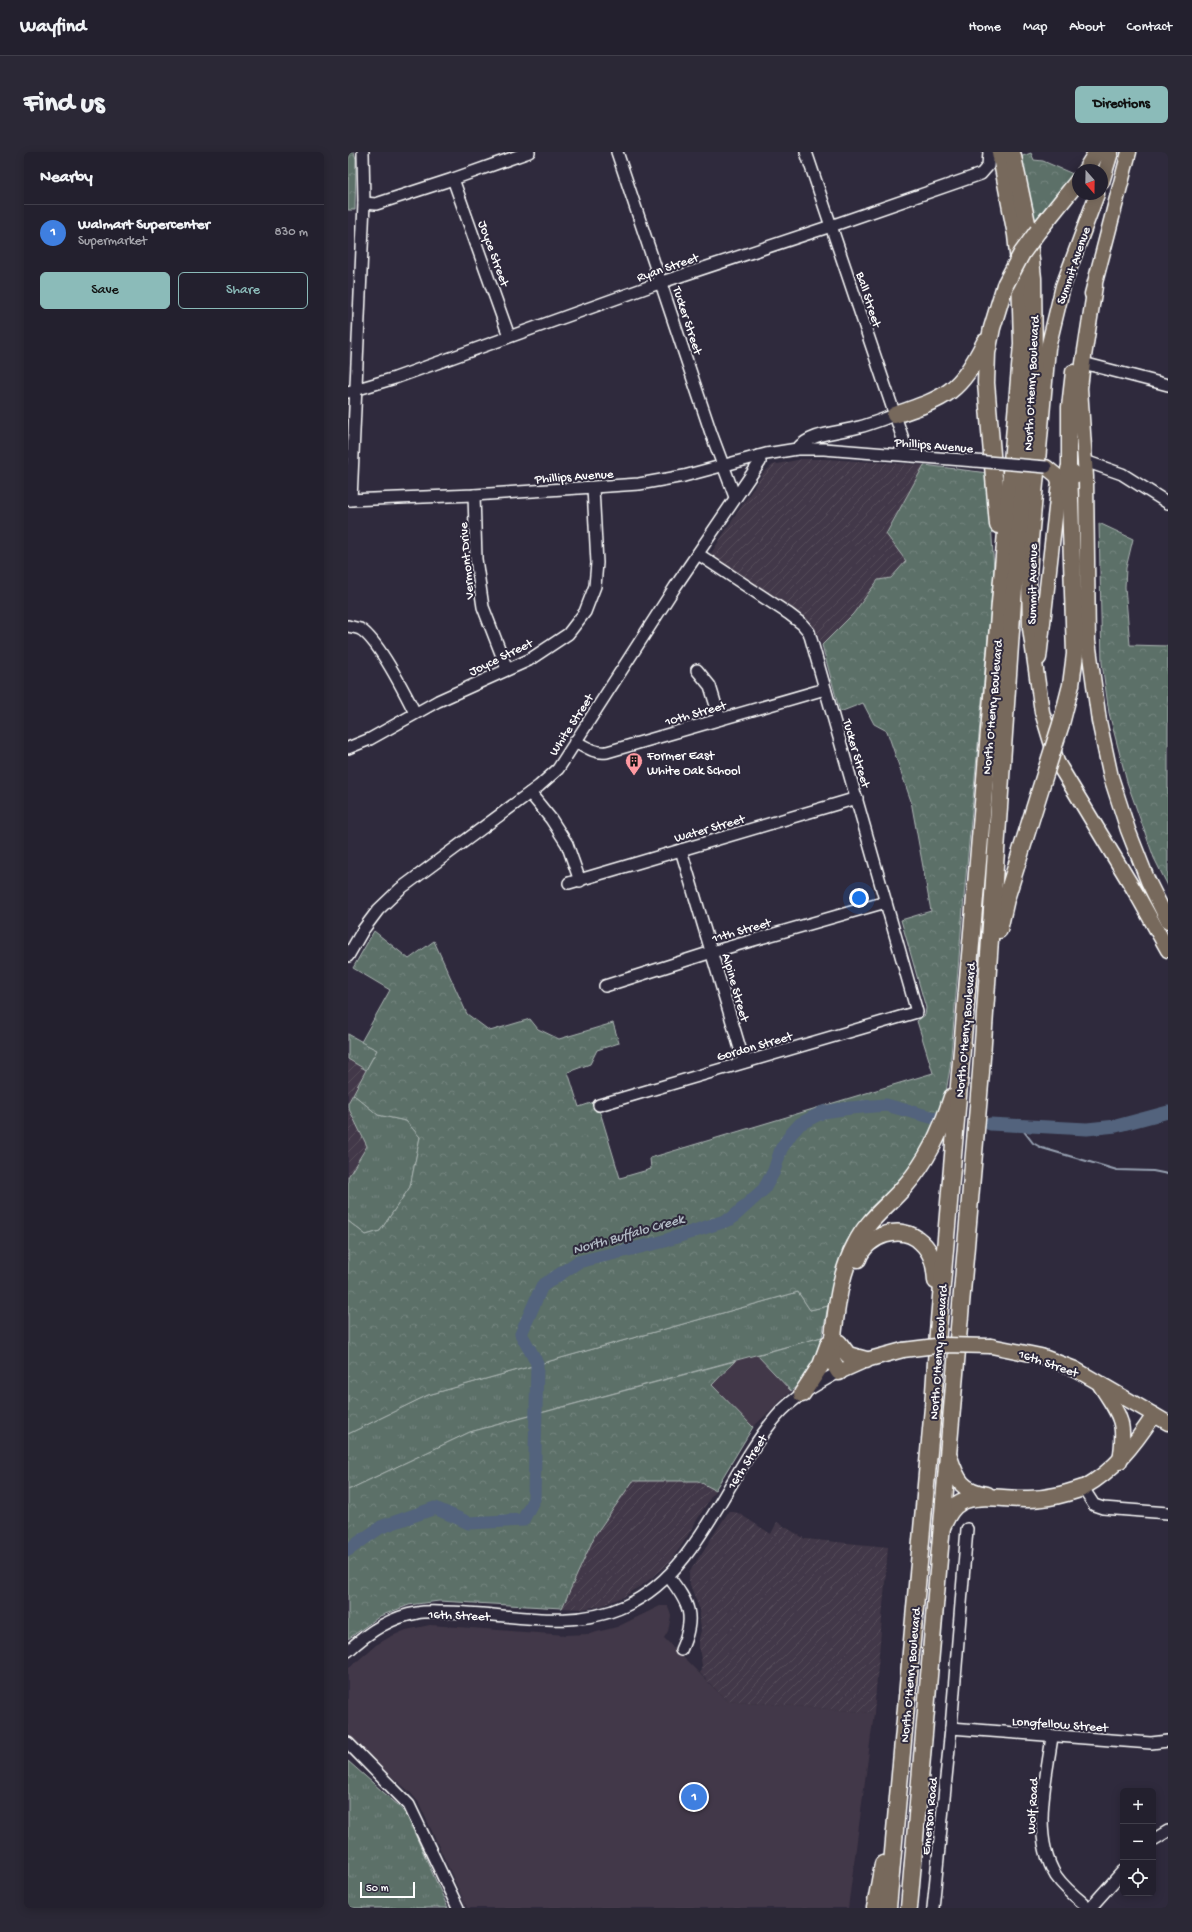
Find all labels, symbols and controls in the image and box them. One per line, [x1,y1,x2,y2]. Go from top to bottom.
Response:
text: Wayfind [20,16,86,39]
text: Home [969,19,1001,36]
text: Map [1023,19,1047,36]
text: About [1069,19,1105,36]
text: Contact [1127,19,1172,36]
button: Directions [1075,86,1168,123]
text: Find us [24,88,104,121]
north arrow [1072,164,1108,200]
text: Nearby [40,168,93,188]
text: Walmart Supercenter [78,216,210,234]
street label: Joyce Street [474,219,512,290]
text: 1 [50,225,56,240]
text: 830 m [274,225,308,240]
street label: Summit Avenue [1054,225,1095,306]
text: Supermarket [78,234,147,249]
street label: Ryan Street [635,250,702,286]
street label: Ball Street [851,269,884,331]
button: Save [40,272,170,309]
button: Share [178,272,308,309]
street label: Tucker Street [668,284,705,358]
street label: North O'Henry Boulevard [1021,314,1044,451]
street label: Phillips Avenue [893,435,974,457]
street label: Phillips Avenue [533,467,614,488]
street label: Vermont Drive [457,521,478,601]
street label: Summit Avenue [1025,543,1042,625]
street label: Joyce Street [467,636,537,680]
street label: North O'Henry Boulevard [980,638,1007,775]
street label: White Street [547,690,599,759]
street label: 10th Street [663,698,729,731]
street label: Tucker Street [838,717,873,791]
place label: Former East White Oak School [646,749,741,779]
building icon: Former East White Oak School [624,751,644,776]
street label: Water Street [673,812,748,847]
your location [849,888,869,908]
street label: 11th Street [710,915,774,947]
street label: Alpine Street [718,952,752,1025]
street label: North O'Henry Boulevard [953,961,980,1098]
street label: Gordon Street [715,1029,796,1065]
water label: North Buffalo Creek [571,1211,688,1259]
street label: North O'Henry Boulevard [927,1283,952,1420]
street label: 16th Street [1016,1347,1081,1382]
street label: 16th Street [724,1431,772,1493]
street label: North O'Henry Boulevard [898,1606,925,1743]
street label: 16th Street [427,1608,492,1625]
street label: Longfellow Street [1011,1715,1110,1736]
street label: Emerson Road [919,1775,942,1856]
street label: Wolf Road [1025,1776,1043,1835]
pin: 1 [681,1782,707,1812]
map controls [1120,1788,1156,1896]
button: + [1120,1788,1156,1824]
button: − [1120,1824,1156,1860]
button: locate [1120,1860,1156,1896]
scale bar [360,1880,415,1899]
text: 50 m [366,1883,388,1895]

